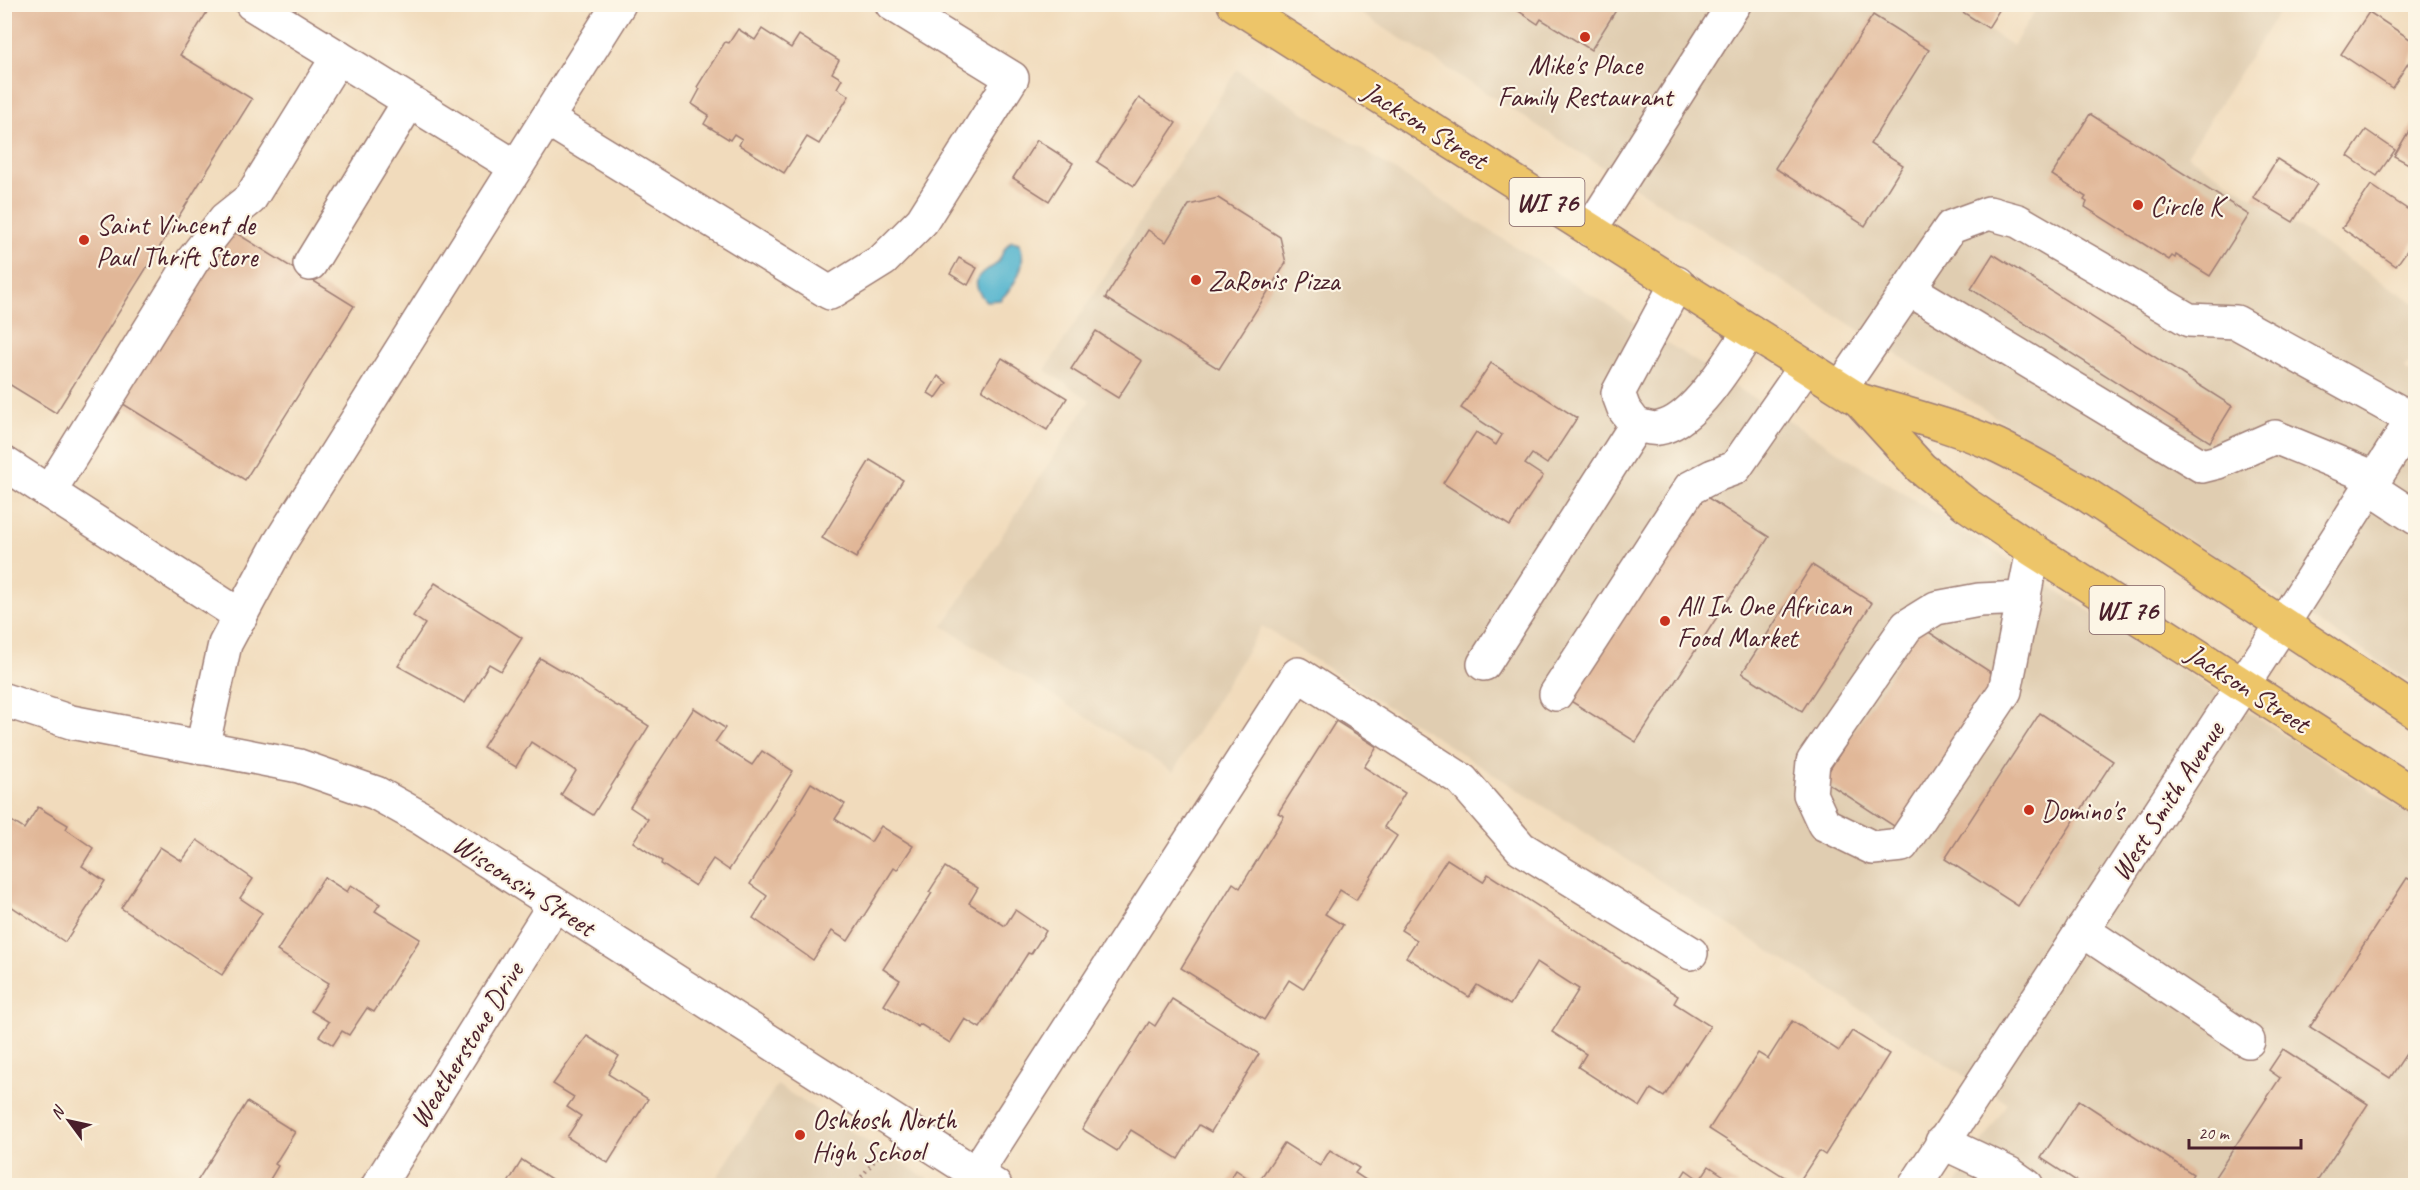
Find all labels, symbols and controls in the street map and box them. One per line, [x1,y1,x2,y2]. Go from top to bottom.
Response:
marker: Mike's Place Family Restaurant [1578,30,1592,44]
place label: Mike's Place Family Restaurant [1498,47,1675,114]
street label: Jackson Street [1355,72,1496,178]
road number: WI 76 [1510,178,1584,226]
place label: Circle K [2150,188,2229,223]
marker: Circle K [2131,198,2145,212]
place label: Saint Vincent de Paul Thrift Store [96,207,259,274]
marker: Saint Vincent de Paul Thrift Store [77,233,91,247]
place label: ZaRonis Pizza [1208,263,1341,298]
marker: ZaRonis Pizza [1189,273,1203,287]
road number: WI 76 [2090,586,2164,634]
place label: All In One African Food Market [1677,588,1852,655]
marker: All In One African Food Market [1658,614,1672,628]
street label: Jackson Street [2178,634,2318,742]
street label: West Smith Avenue [2103,713,2232,887]
place label: Domino's [2041,793,2126,828]
marker: Domino's [2022,803,2036,817]
street label: Wisconsin Street [446,826,604,945]
street label: Weatherstone Drive [401,954,532,1135]
north arrow [39,1091,99,1151]
text: N [46,1101,70,1123]
place label: Oshkosh North High School [812,1102,958,1169]
scale bar [2189,1112,2302,1150]
text: 20 m [2198,1122,2231,1144]
marker: Oshkosh North High School [793,1128,807,1142]

